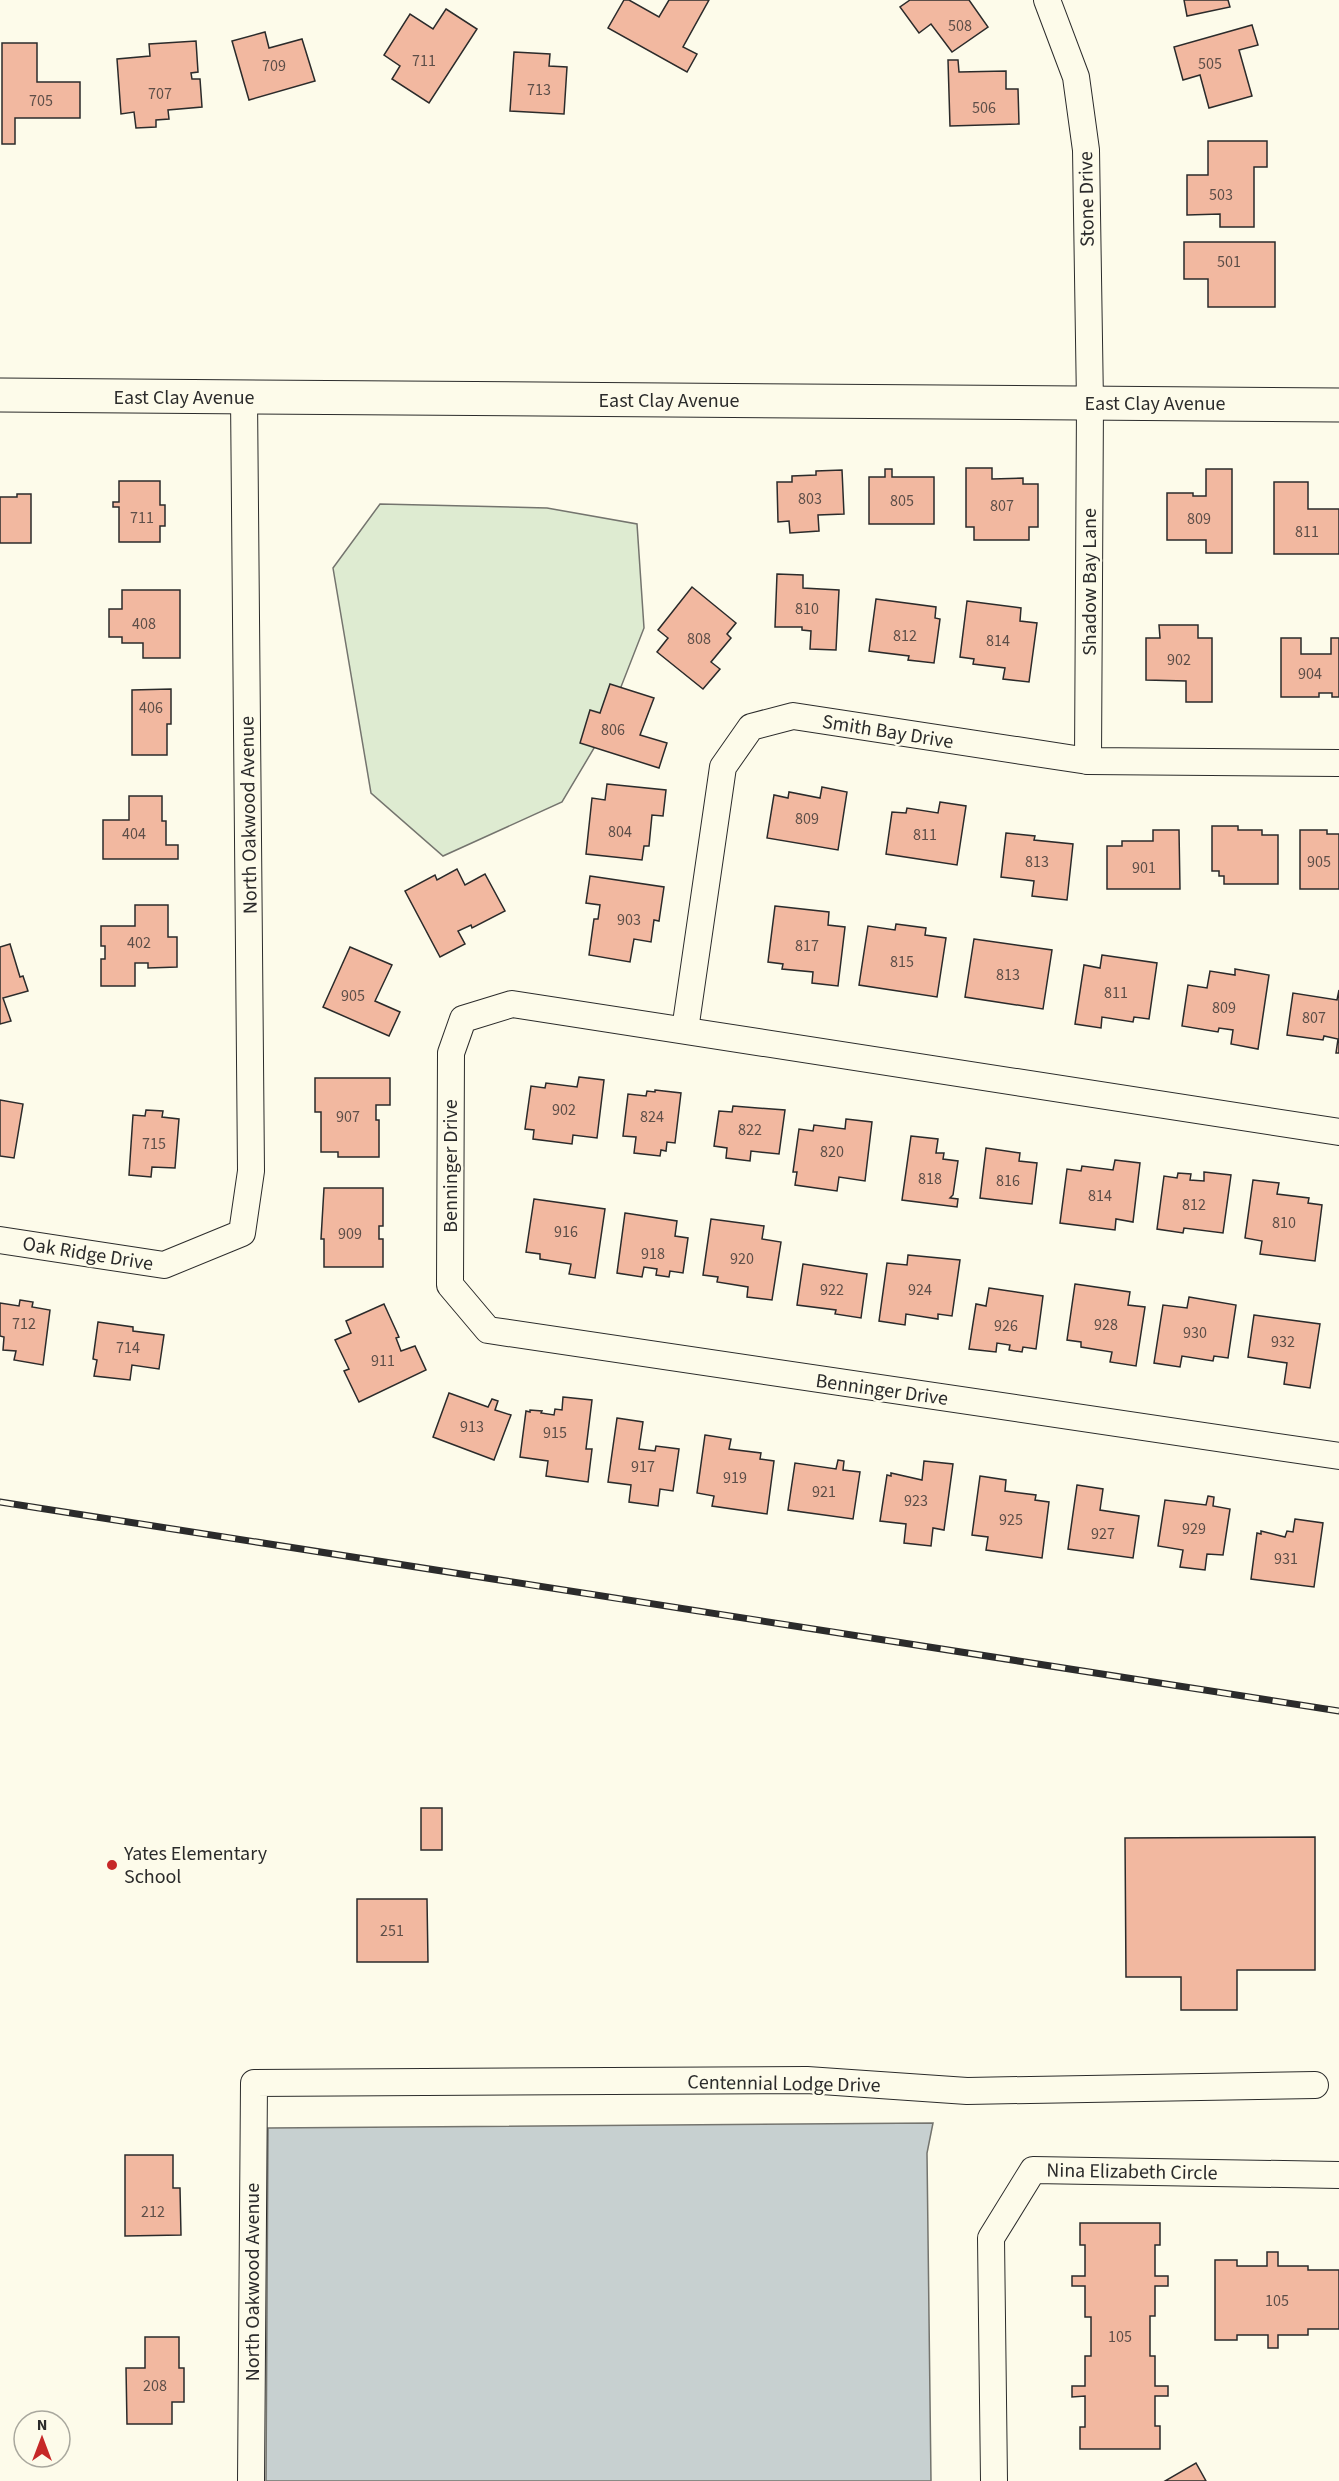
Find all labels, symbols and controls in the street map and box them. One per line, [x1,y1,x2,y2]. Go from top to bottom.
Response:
house number: 508 [948,15,972,37]
house number: 711 [412,50,436,72]
house number: 505 [1198,53,1222,75]
house number: 709 [262,55,286,77]
house number: 713 [527,79,551,101]
house number: 707 [148,83,172,105]
house number: 705 [29,90,53,112]
house number: 506 [972,97,996,119]
street label: Stone Drive [1072,151,1102,247]
house number: 503 [1209,184,1233,206]
house number: 501 [1217,251,1241,273]
street label: East Clay Avenue [114,384,255,412]
street label: East Clay Avenue [599,387,740,415]
street label: East Clay Avenue [1085,390,1226,418]
house number: 803 [798,488,822,510]
house number: 805 [890,490,914,512]
house number: 807 [990,495,1014,517]
house number: 711 [130,507,154,529]
street label: Shadow Bay Lane [1076,508,1104,656]
house number: 809 [1187,508,1211,530]
house number: 811 [1295,521,1319,543]
house number: 810 [795,598,819,620]
house number: 408 [132,613,156,635]
house number: 812 [893,625,917,647]
house number: 808 [687,628,711,650]
house number: 814 [986,630,1010,652]
house number: 902 [1167,649,1191,671]
house number: 904 [1298,663,1322,685]
house number: 406 [139,697,163,719]
street label: Smith Bay Drive [820,708,955,756]
street label: North Oakwood Avenue [233,716,265,914]
house number: 806 [601,719,625,741]
house number: 809 [795,808,819,830]
house number: 804 [608,821,632,843]
house number: 404 [122,823,146,845]
house number: 811 [913,824,937,846]
house number: 813 [1025,851,1049,873]
house number: 905 [1307,851,1331,873]
house number: 901 [1132,857,1156,879]
house number: 903 [617,909,641,931]
house number: 402 [127,932,151,954]
house number: 817 [795,935,819,957]
house number: 815 [890,951,914,973]
house number: 813 [996,964,1020,986]
house number: 811 [1104,982,1128,1004]
house number: 905 [341,985,365,1007]
house number: 809 [1212,997,1236,1019]
house number: 807 [1302,1007,1326,1029]
street label: Benninger Drive [437,1099,465,1233]
house number: 902 [552,1099,576,1121]
house number: 907 [336,1106,360,1128]
house number: 824 [640,1106,664,1128]
house number: 822 [738,1119,762,1141]
house number: 715 [142,1133,166,1155]
house number: 820 [820,1141,844,1163]
house number: 818 [918,1168,942,1190]
house number: 816 [996,1170,1020,1192]
house number: 814 [1088,1185,1112,1207]
house number: 812 [1182,1194,1206,1216]
house number: 810 [1272,1212,1296,1234]
house number: 916 [554,1221,578,1243]
house number: 909 [338,1223,362,1245]
street label: Oak Ridge Drive [21,1230,155,1278]
house number: 918 [641,1243,665,1265]
house number: 920 [730,1248,754,1270]
house number: 922 [820,1279,844,1301]
house number: 924 [908,1279,932,1301]
house number: 712 [12,1313,36,1335]
house number: 928 [1094,1314,1118,1336]
house number: 926 [994,1315,1018,1337]
house number: 930 [1183,1322,1207,1344]
house number: 932 [1271,1331,1295,1353]
house number: 714 [116,1337,140,1359]
house number: 911 [371,1350,395,1372]
street label: Benninger Drive [814,1367,950,1413]
house number: 913 [460,1416,484,1438]
house number: 915 [543,1422,567,1444]
house number: 917 [631,1456,655,1478]
house number: 919 [723,1467,747,1489]
house number: 921 [812,1481,836,1503]
house number: 923 [904,1490,928,1512]
house number: 925 [999,1509,1023,1531]
house number: 929 [1182,1518,1206,1540]
house number: 927 [1091,1523,1115,1545]
house number: 931 [1274,1548,1298,1570]
place label: Yates Elementary School [123,1840,268,1891]
marker: Yates Elementary School [105,1858,119,1872]
house number: 251 [380,1920,404,1942]
street label: Centennial Lodge Drive [687,2068,881,2100]
street label: Nina Elizabeth Circle [1046,2157,1218,2187]
street label: North Oakwood Avenue [239,2183,267,2381]
house number: 212 [141,2201,165,2223]
house number: 105 [1265,2290,1289,2312]
house number: 105 [1108,2326,1132,2348]
house number: 208 [143,2375,167,2397]
north arrow [12,2409,72,2469]
text: N [37,2414,47,2436]

